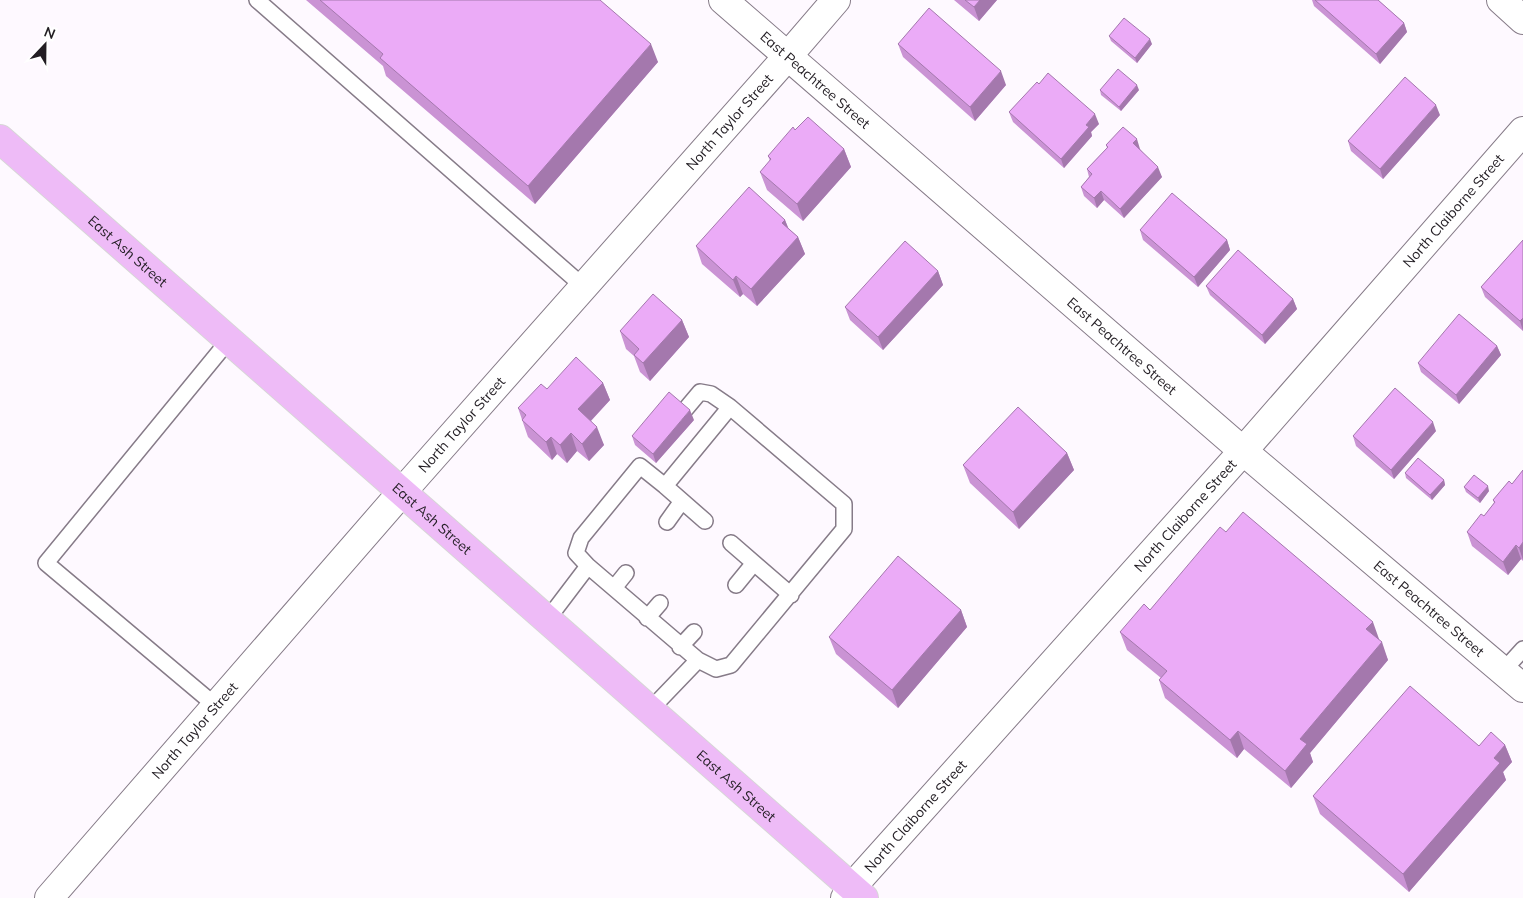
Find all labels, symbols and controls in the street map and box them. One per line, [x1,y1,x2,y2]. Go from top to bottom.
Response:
north arrow [20,20,70,70]
text: N [42,23,58,43]
street label: East Peachtree Street [757,27,874,133]
street label: North Taylor Street [682,70,777,174]
street label: North Claiborne Street [1399,150,1508,271]
street label: East Ash Street [84,212,171,291]
street label: East Peachtree Street [1063,293,1181,399]
street label: North Taylor Street [414,373,509,477]
street label: North Claiborne Street [1130,455,1240,576]
street label: East Ash Street [389,479,475,558]
street label: East Peachtree Street [1370,556,1488,660]
street label: North Taylor Street [148,678,242,783]
street label: East Ash Street [693,746,780,826]
street label: North Claiborne Street [860,756,971,876]

